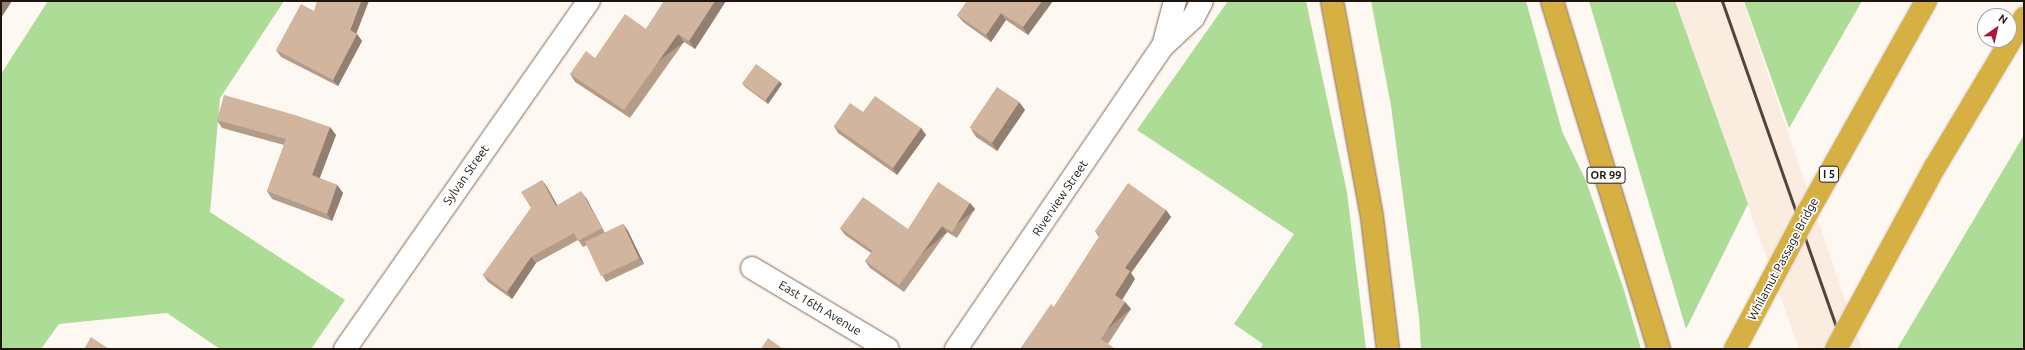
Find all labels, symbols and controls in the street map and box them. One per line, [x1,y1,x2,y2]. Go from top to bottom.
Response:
north arrow [1977,8,2017,48]
text: N [1996,12,2010,26]
street label: Sylvan Street [440,142,492,208]
street label: Riverview Street [1029,157,1091,239]
road number: I 5 [1818,165,1840,183]
road number: OR 99 [1586,166,1626,184]
street label: Whilamut Passage Bridge [1745,195,1821,323]
street label: East 16th Avenue [776,278,864,338]

